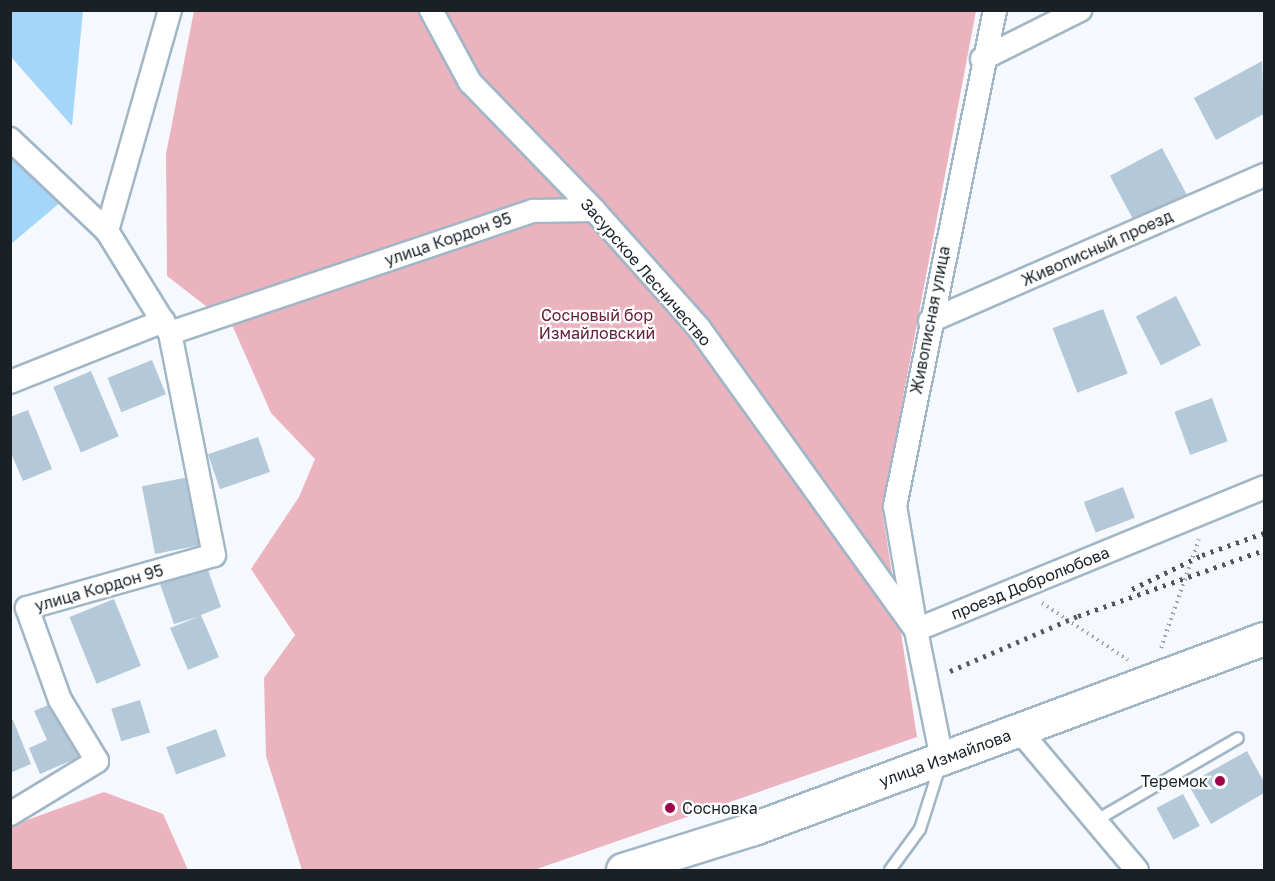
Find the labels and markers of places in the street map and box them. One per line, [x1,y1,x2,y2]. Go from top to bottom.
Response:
place label: Теремок [1141,771,1208,791]
marker: Теремок [1213,774,1227,788]
place label: Сосновка [682,798,758,818]
marker: Сосновка [663,801,677,815]

